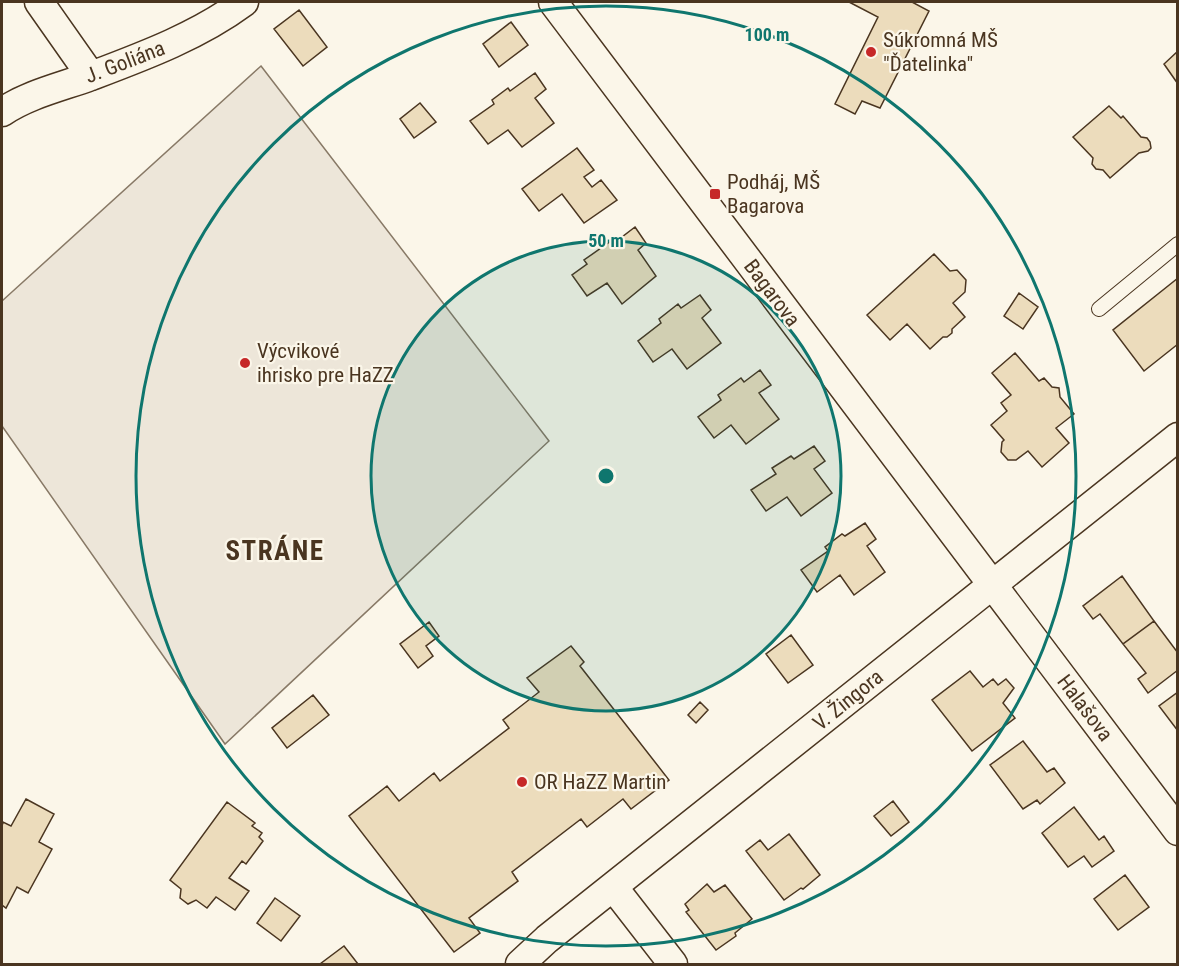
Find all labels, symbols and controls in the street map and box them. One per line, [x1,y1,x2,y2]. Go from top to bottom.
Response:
text: 100 m [745,24,789,45]
place label: Súkromná MŠ "Ďatelinka" [883,28,998,76]
street label: J. Goliána [82,36,168,88]
marker: Súkromná MŠ "Ďatelinka" [864,45,878,59]
place label: Podháj, MŠ Bagarova [727,170,820,218]
marker: Podháj, MŠ Bagarova [708,187,722,201]
text: 50 m [588,230,624,251]
street label: Bagarova [739,255,805,331]
place label: Výcvikové ihrisko pre HaZZ [257,339,394,387]
marker: Výcvikové ihrisko pre HaZZ [238,356,252,370]
centre of rings [596,466,616,486]
district label: STRÁNE [225,534,325,567]
street label: V. Žingora [808,665,888,735]
street label: Halašova [1052,670,1118,746]
place label: OR HaZZ Martin [534,770,667,794]
marker: OR HaZZ Martin [515,775,529,789]

